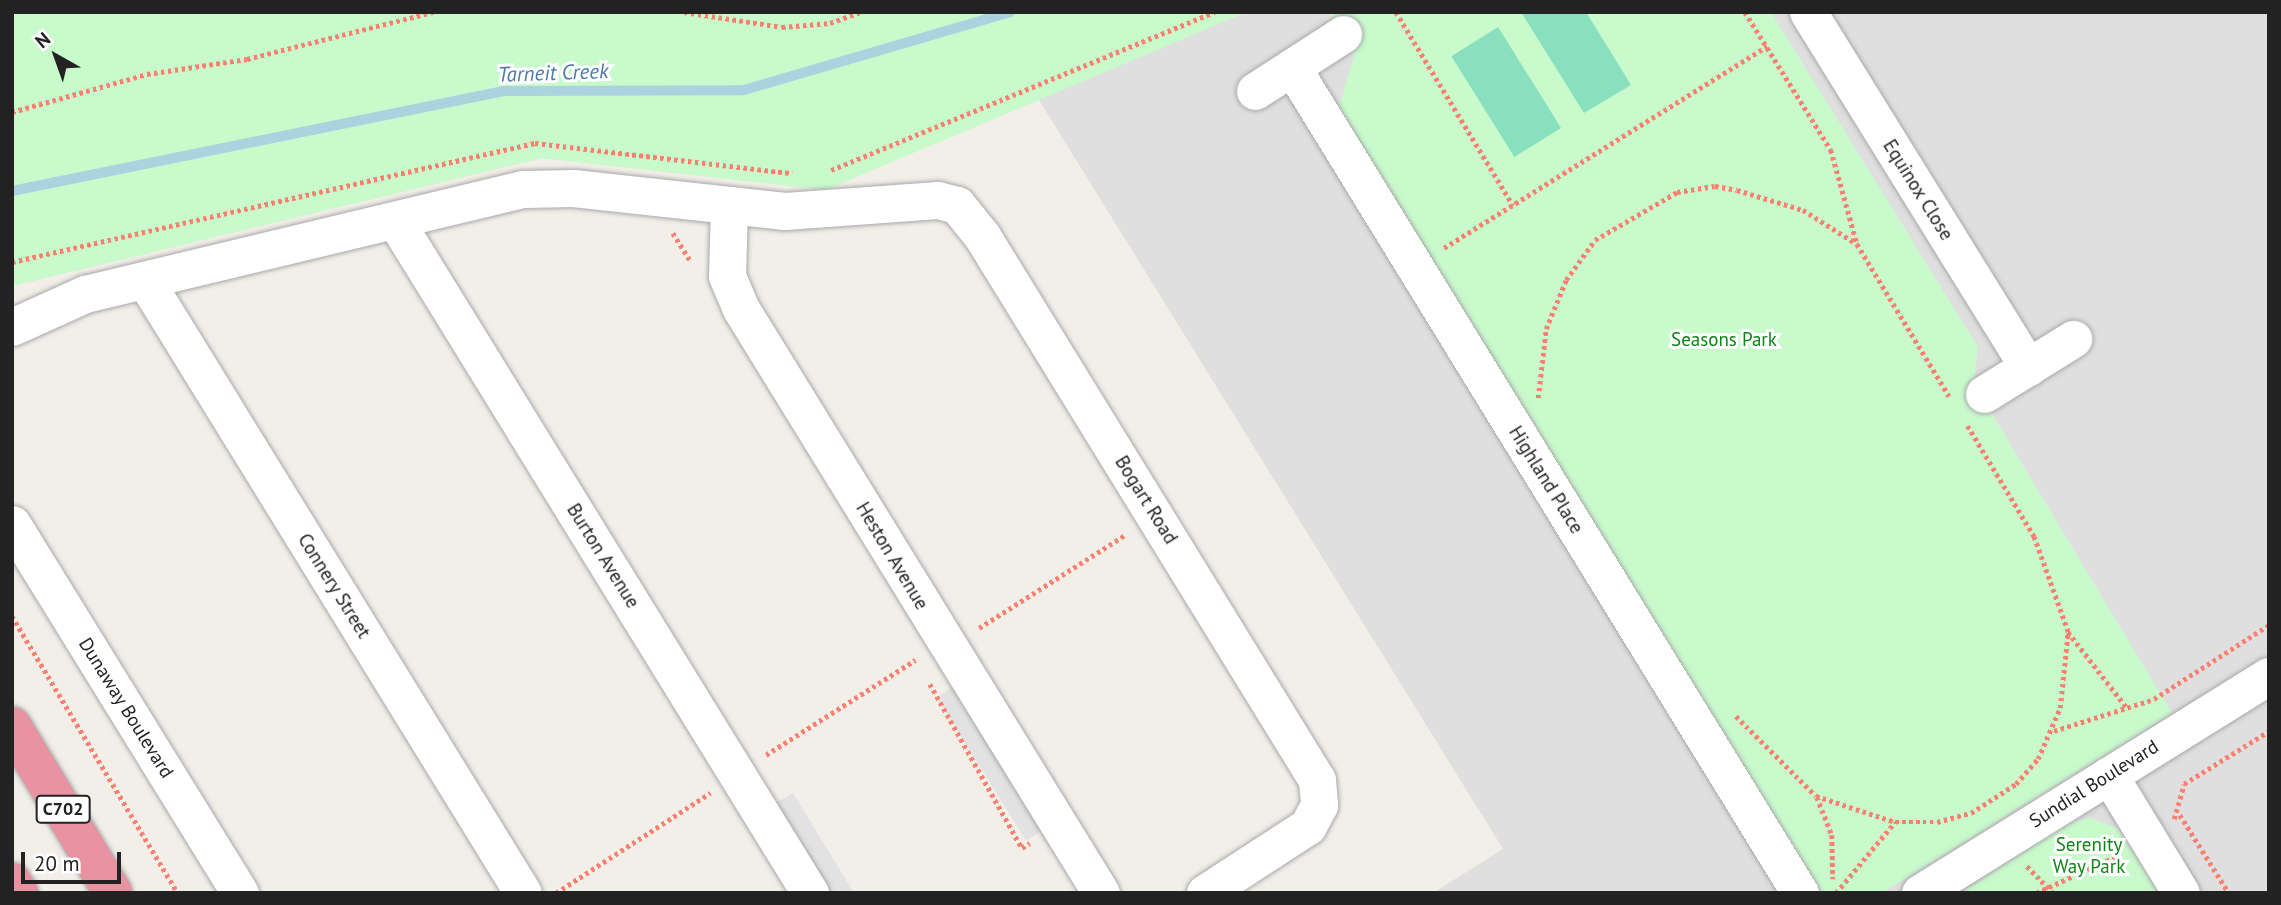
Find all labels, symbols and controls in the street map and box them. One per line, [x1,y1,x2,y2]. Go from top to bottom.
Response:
north arrow [21,21,91,91]
text: N [30,27,55,53]
water label: Tarneit Creek [497,58,609,88]
street label: Equinox Close [1878,135,1958,245]
park label: Seasons Park [1671,329,1777,351]
street label: Highland Place [1504,422,1588,538]
street label: Bogart Road [1110,452,1182,548]
street label: Heston Avenue [851,498,933,614]
street label: Burton Avenue [562,499,644,613]
street label: Connery Street [293,529,375,643]
street label: Dunaway Boulevard [74,634,178,782]
street label: Sundial Boulevard [2025,735,2163,833]
road number: C702 [35,794,91,824]
park label: Serenity Way Park [2052,834,2126,878]
scale bar [24,838,124,882]
text: 20 m [34,850,80,877]

